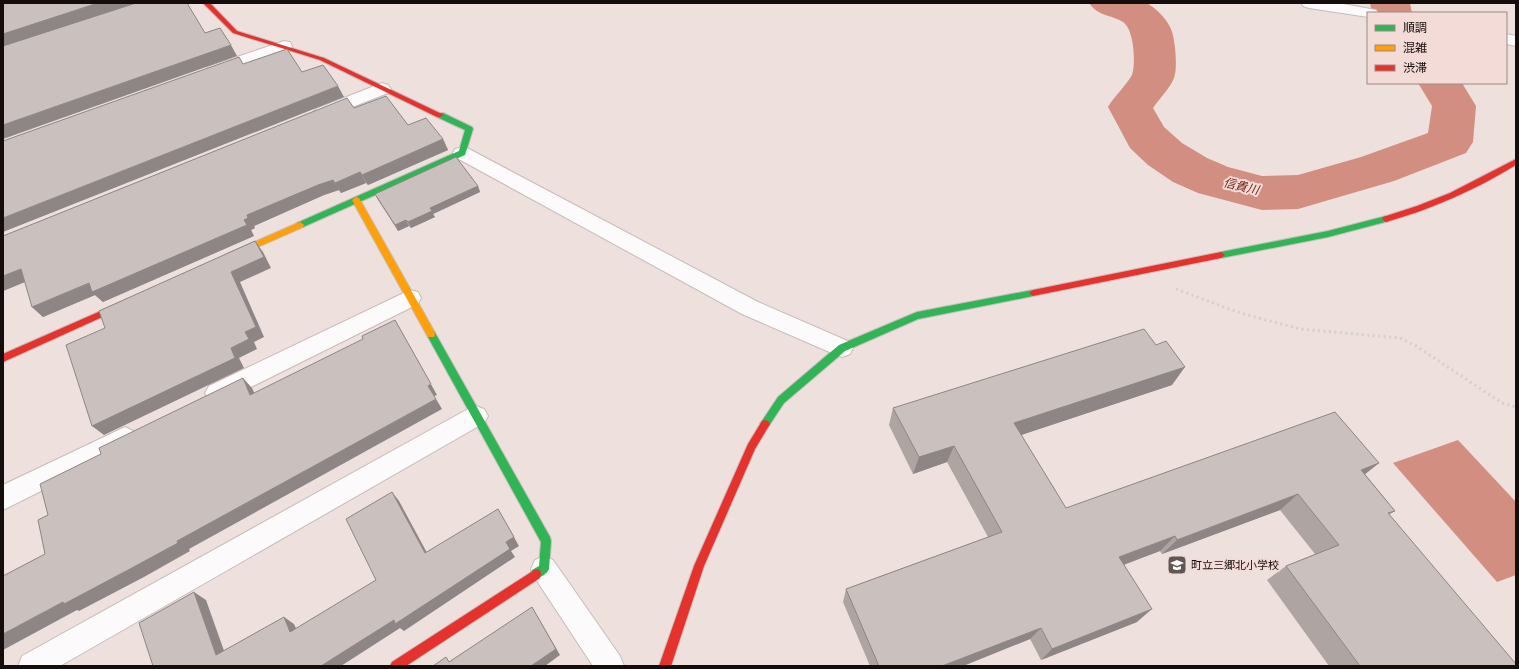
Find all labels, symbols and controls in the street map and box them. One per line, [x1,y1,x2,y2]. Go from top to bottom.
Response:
legend [1367,12,1507,84]
text: 順調 [1403,20,1427,37]
text: 混雑 [1403,40,1427,57]
text: 渋滞 [1403,60,1427,77]
water label: 信貴川 [1222,175,1262,200]
school or university icon: 町立三郷北小学校 [1166,554,1188,576]
place label: 町立三郷北小学校 [1191,558,1279,573]

